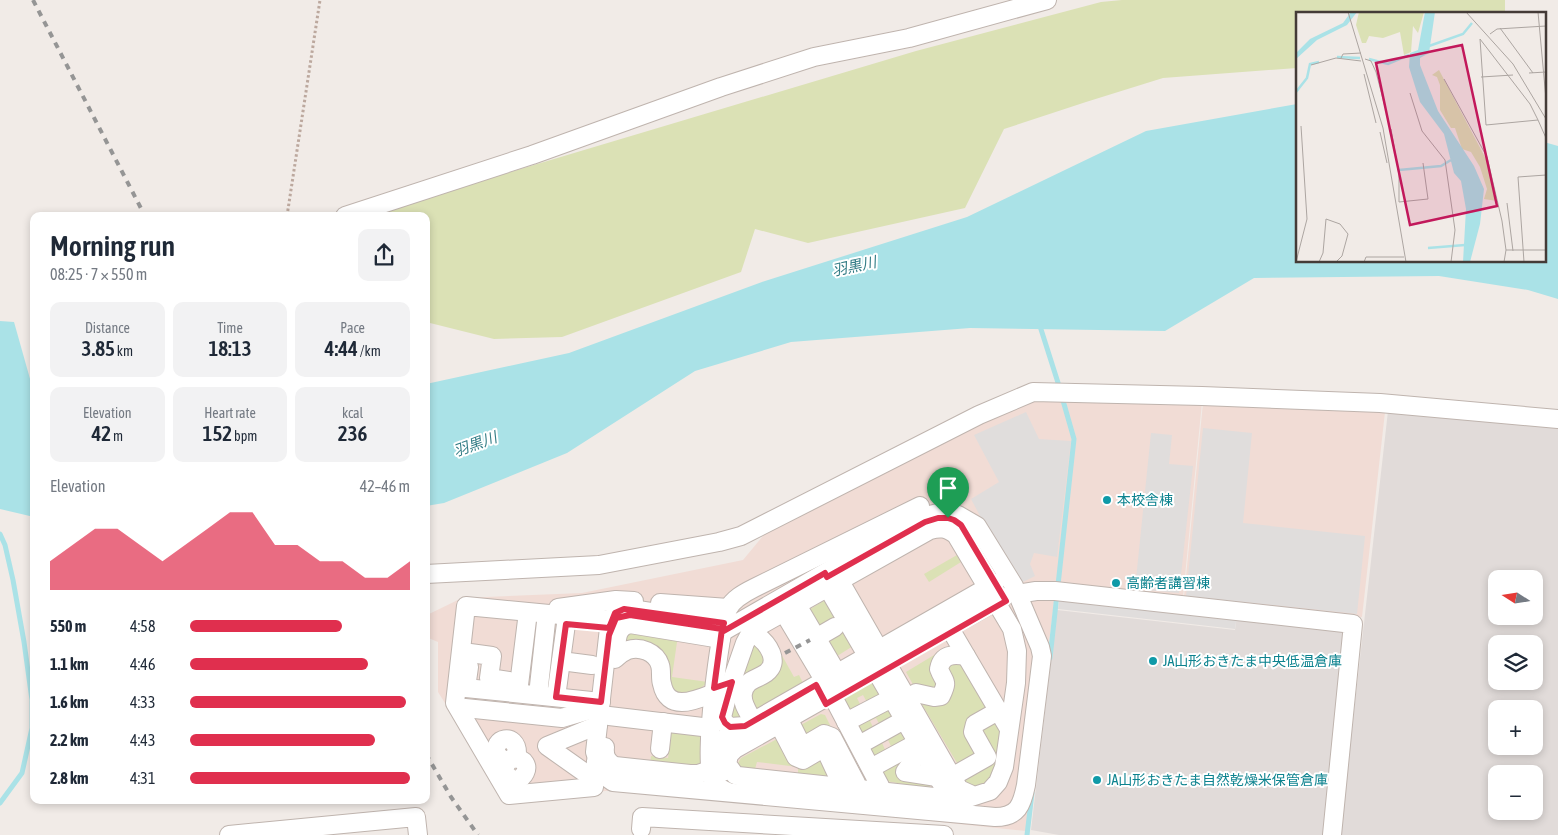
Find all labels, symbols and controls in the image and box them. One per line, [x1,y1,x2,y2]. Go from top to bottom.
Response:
inset map [1296,12,1546,262]
button: share [358,229,410,281]
text: Morning run [50,230,175,262]
water label: 羽黒川 [830,253,880,279]
text: 08:25 · 7 × 550 m [50,265,147,283]
text: Distance [85,320,130,336]
text: Time [217,320,243,336]
text: Pace [340,320,365,336]
text: 3.85 [82,336,115,360]
text: 18:13 [208,336,252,360]
text: 4:44 [325,336,358,360]
text: km [115,343,133,359]
text: /km [358,343,381,359]
text: Elevation [83,405,132,421]
text: Heart rate [204,405,256,421]
text: kcal [342,405,363,421]
text: 42 [91,421,111,445]
text: 152 [203,421,232,445]
text: 236 [338,421,367,445]
text: m [111,428,123,444]
text: bpm [232,428,257,444]
water label: 羽黒川 [451,428,501,460]
pin [927,467,969,518]
icon: arrive [934,474,962,502]
text: Elevation [50,477,105,495]
text: 42–46 m [360,477,410,495]
place label: 本校舎棟 [1117,492,1173,508]
marker: 本校舎棟 [1101,494,1113,506]
north arrow [1488,570,1542,625]
map controls [1488,570,1543,820]
place label: 高齢者講習棟 [1126,575,1210,591]
marker: 高齢者講習棟 [1110,577,1122,589]
text: 550 m [50,617,86,635]
text: 4:58 [130,617,155,635]
button: layers [1488,635,1543,690]
place label: JA山形おきたま中央低温倉庫 [1163,653,1342,669]
text: 1.1 km [50,655,89,673]
text: 4:46 [130,655,155,673]
marker: JA山形おきたま中央低温倉庫 [1147,655,1159,667]
text: 1.6 km [50,693,89,711]
text: 4:33 [130,693,155,711]
button: + [1488,700,1543,755]
text: 2.2 km [50,731,89,749]
text: 4:43 [130,731,155,749]
button: − [1488,765,1543,820]
text: 2.8 km [50,769,89,787]
text: 4:31 [130,769,155,787]
place label: JA山形おきたま自然乾燥米保管倉庫 [1107,772,1328,788]
marker: JA山形おきたま自然乾燥米保管倉庫 [1091,774,1103,786]

